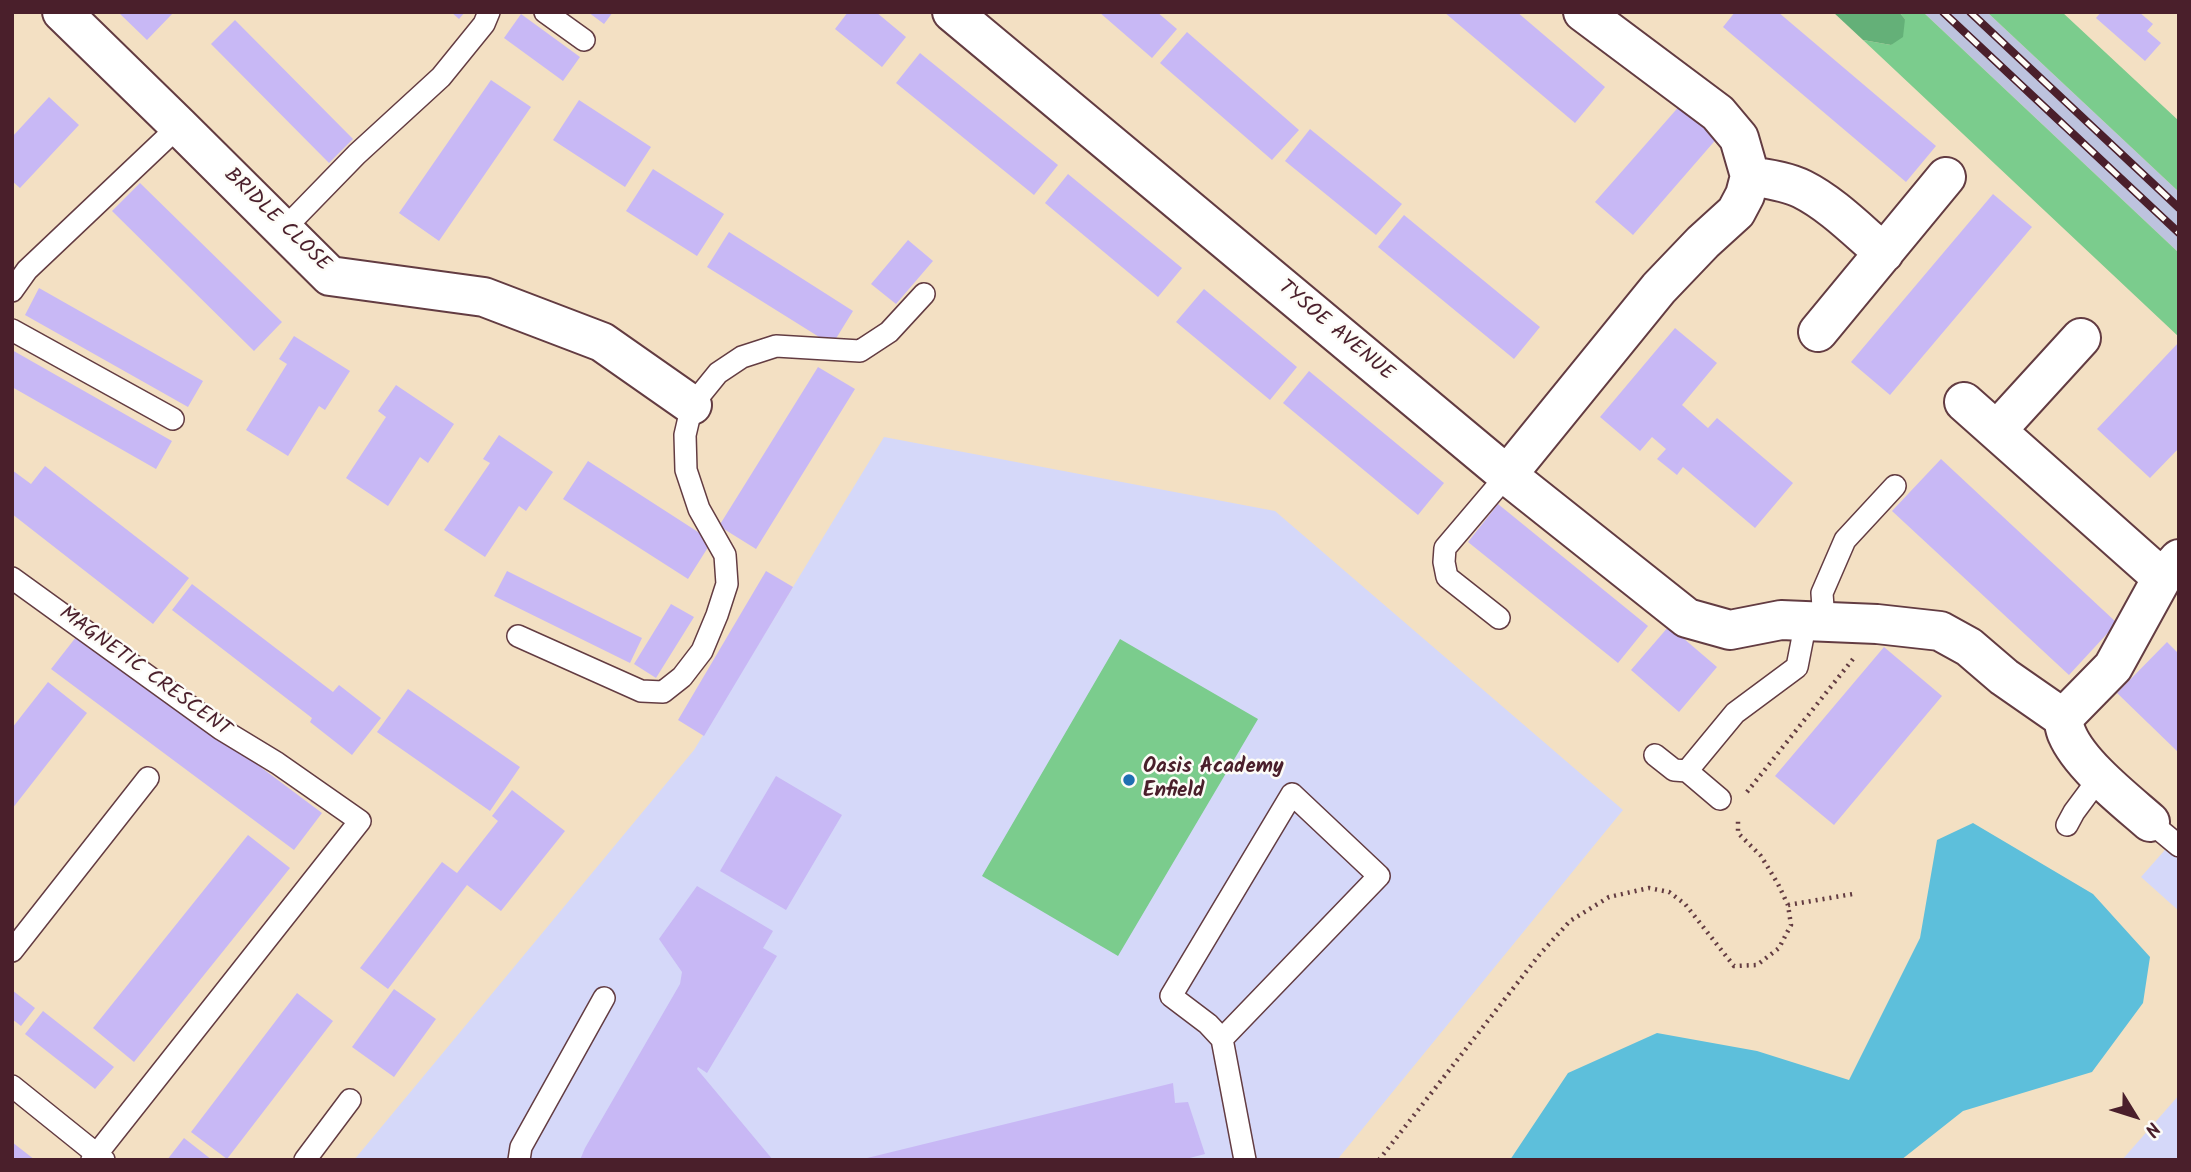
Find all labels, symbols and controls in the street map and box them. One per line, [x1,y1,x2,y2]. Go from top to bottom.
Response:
street label: BRIDLE CLOSE [218,164,334,278]
street label: TYSOE AVENUE [1272,276,1398,388]
street label: MAGNETIC CRESCENT [53,602,235,744]
place label: Oasis Academy Enfield [1143,755,1284,805]
marker: Oasis Academy Enfield [1121,772,1137,788]
north arrow [2100,1081,2170,1151]
text: N [2136,1115,2167,1143]

